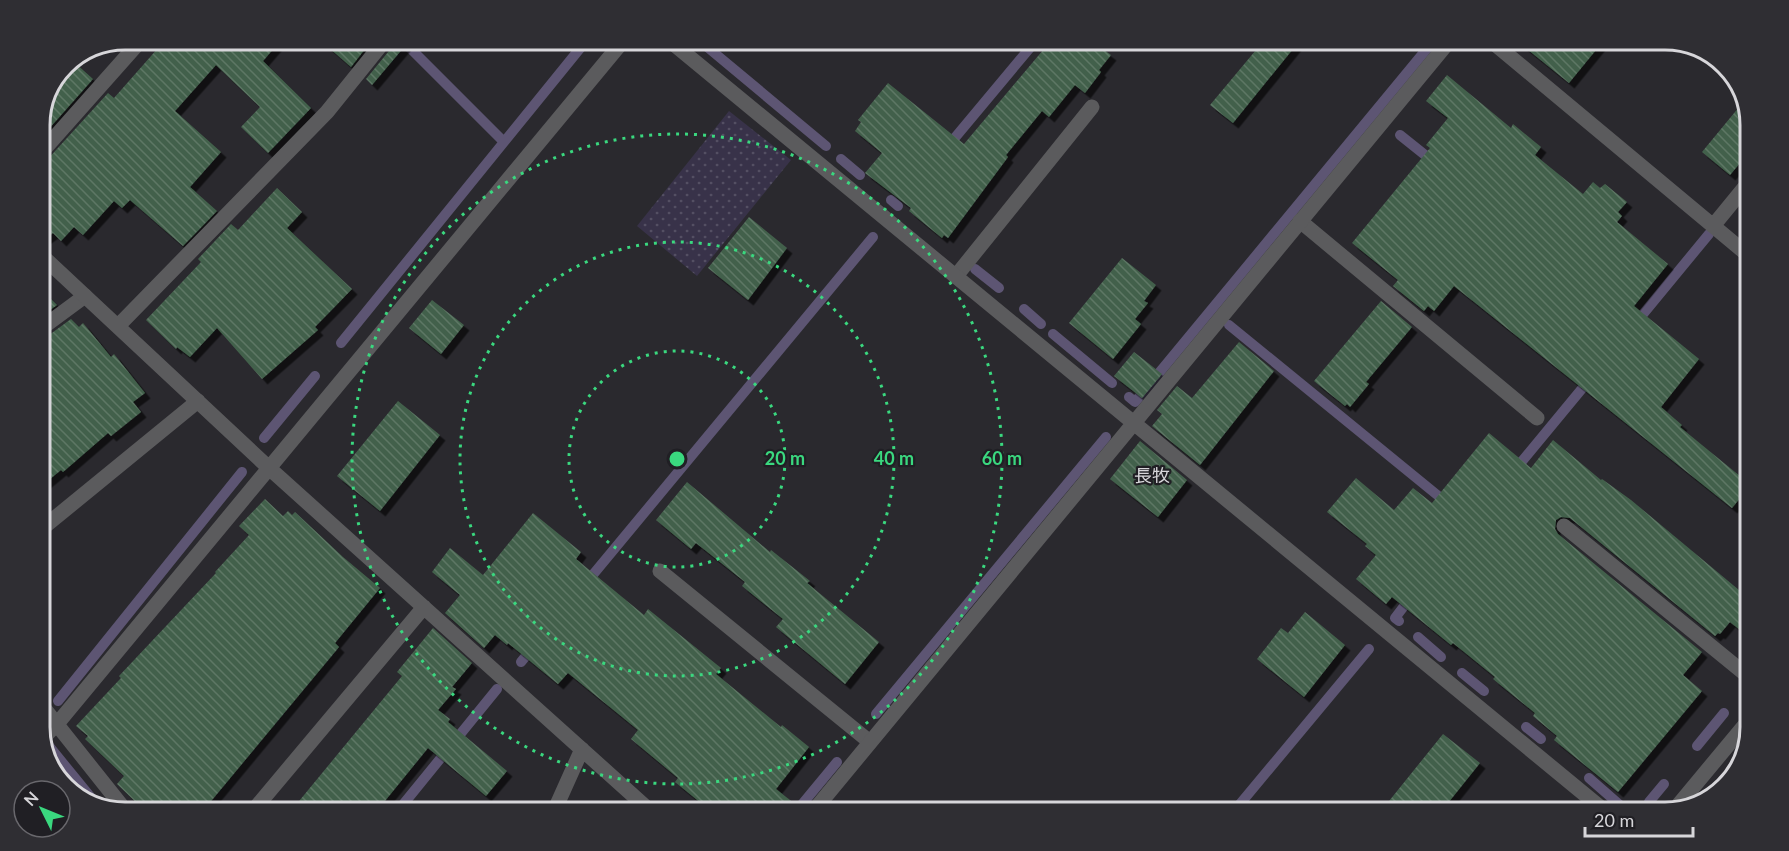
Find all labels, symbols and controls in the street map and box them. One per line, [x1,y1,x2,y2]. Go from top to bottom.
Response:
text: 20 m [765,447,805,469]
text: 40 m [874,447,914,469]
text: 60 m [982,447,1022,469]
centre of rings [667,449,687,469]
district label: 長牧 [1134,464,1170,486]
north arrow [12,779,72,839]
text: N [20,787,42,809]
scale bar [1585,800,1693,838]
text: 20 m [1594,809,1634,831]

